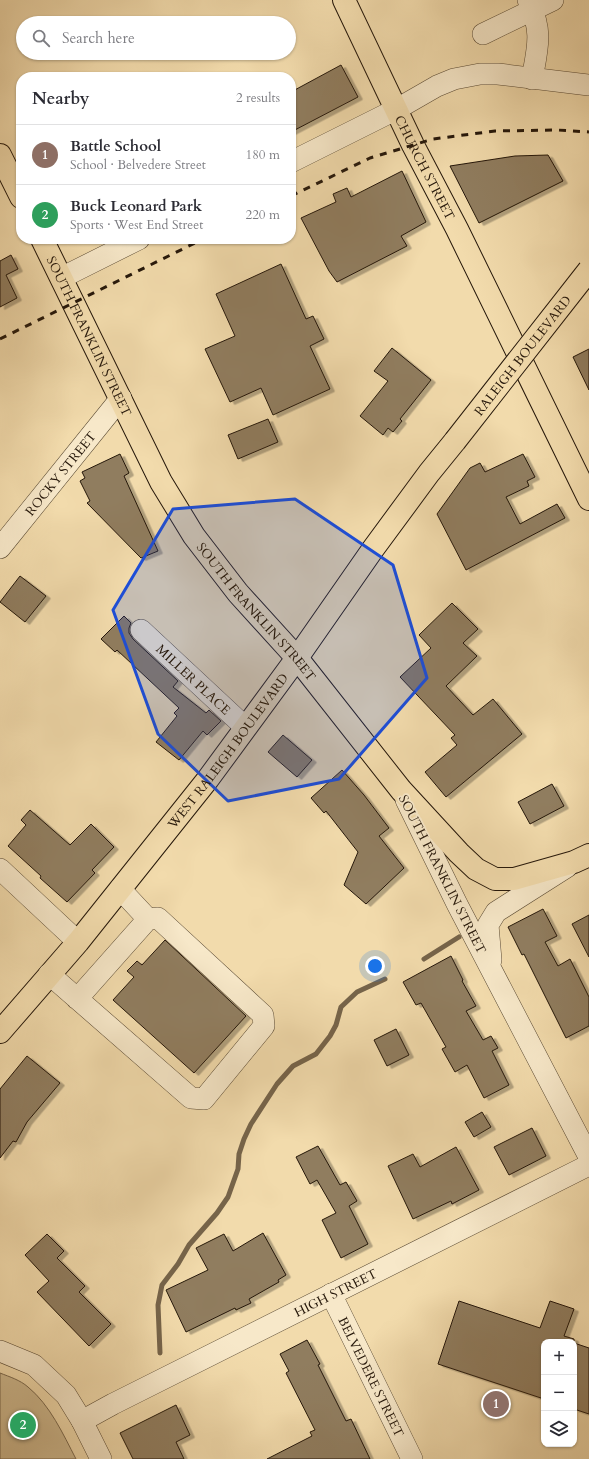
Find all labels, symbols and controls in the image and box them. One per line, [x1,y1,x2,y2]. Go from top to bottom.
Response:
search box [16,16,296,60]
icon: search [30,27,52,49]
text: Search here [62,28,135,48]
text: Nearby [32,87,89,110]
text: 2 results [236,89,280,107]
street label: CHURCH STREET [390,112,459,224]
text: Battle School [70,136,161,156]
text: 1 [42,146,48,164]
text: 180 m [246,146,280,164]
text: School · Belvedere Street [70,156,206,174]
text: Buck Leonard Park [70,196,202,216]
text: 2 [42,206,48,224]
text: 220 m [246,206,280,224]
text: Sports · West End Street [70,216,203,234]
street label: SOUTH FRANKLIN STREET [42,253,136,420]
street label: RALEIGH BOULEVARD [470,292,576,420]
street label: ROCKY STREET [21,428,101,520]
street label: SOUTH FRANKLIN STREET [192,539,320,685]
street label: MILLER PLACE [152,641,234,719]
street label: WEST RALEIGH BOULEVARD [163,670,293,833]
street label: SOUTH FRANKLIN STREET [394,792,490,957]
your location [365,956,385,976]
street label: HIGH STREET [291,1265,381,1322]
street label: BELVEDERE STREET [333,1314,408,1441]
map controls [541,1339,577,1447]
button: + [541,1339,577,1375]
button: − [541,1375,577,1411]
pin: 1 [483,1389,509,1419]
pin: 2 [10,1410,36,1440]
button: layers [541,1411,577,1447]

